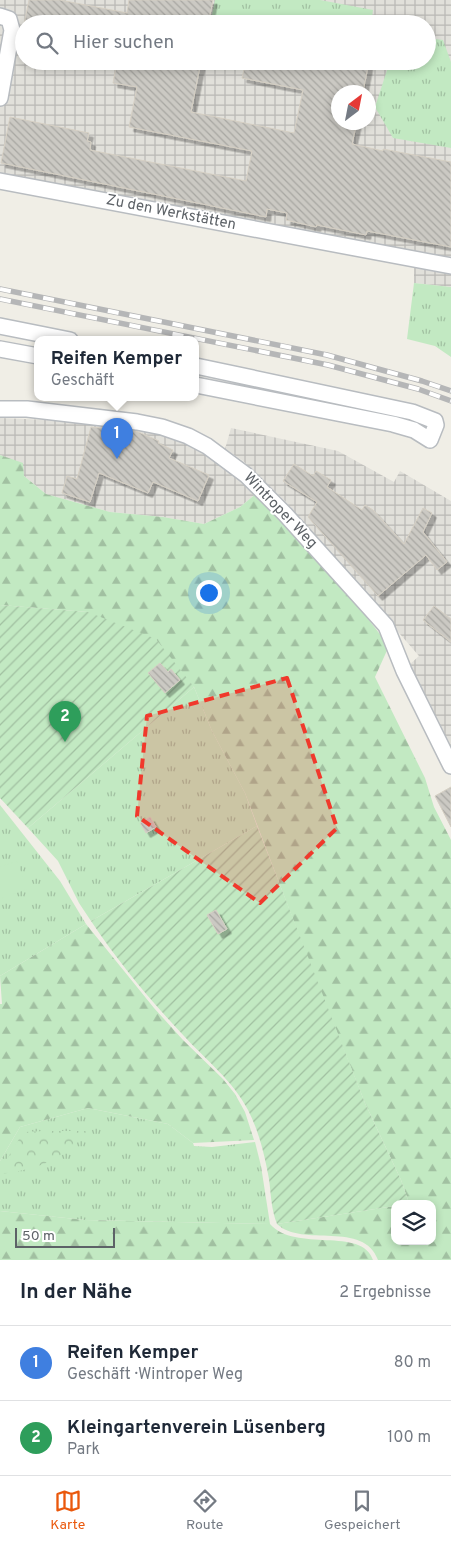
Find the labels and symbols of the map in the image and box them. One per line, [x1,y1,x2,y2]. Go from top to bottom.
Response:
north arrow [331,85,376,130]
street label: Zu den Werkstätten [104,191,238,235]
pin: 1 [101,418,133,459]
street label: Wintroper Weg [239,469,321,553]
your location [196,580,222,606]
pin: 2 [49,701,81,742]
scale bar [15,1225,115,1248]

